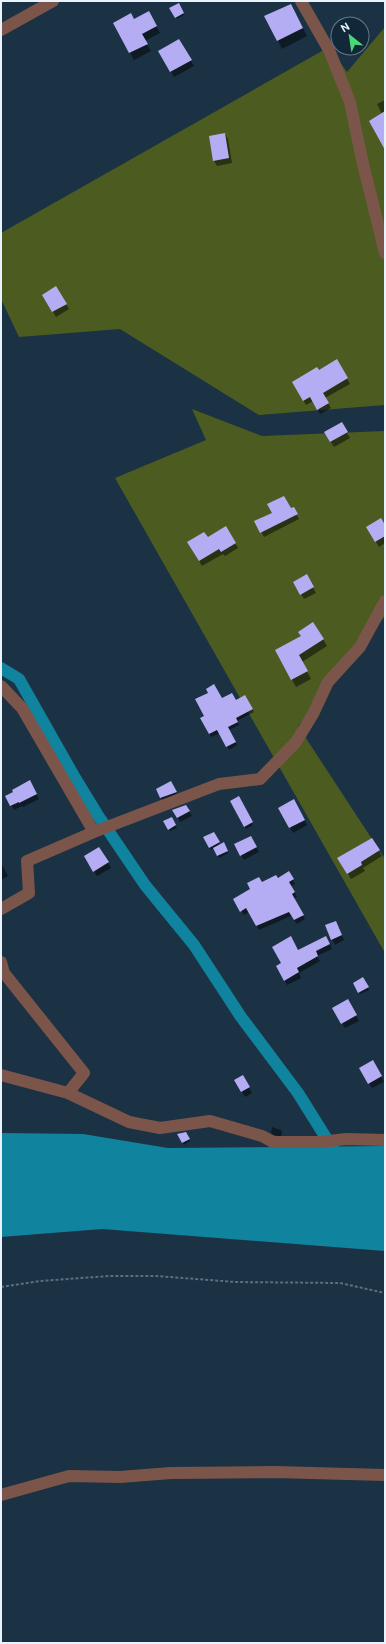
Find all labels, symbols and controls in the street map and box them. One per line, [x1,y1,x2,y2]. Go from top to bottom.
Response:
north arrow [330,16,370,56]
text: N [338,20,352,35]

